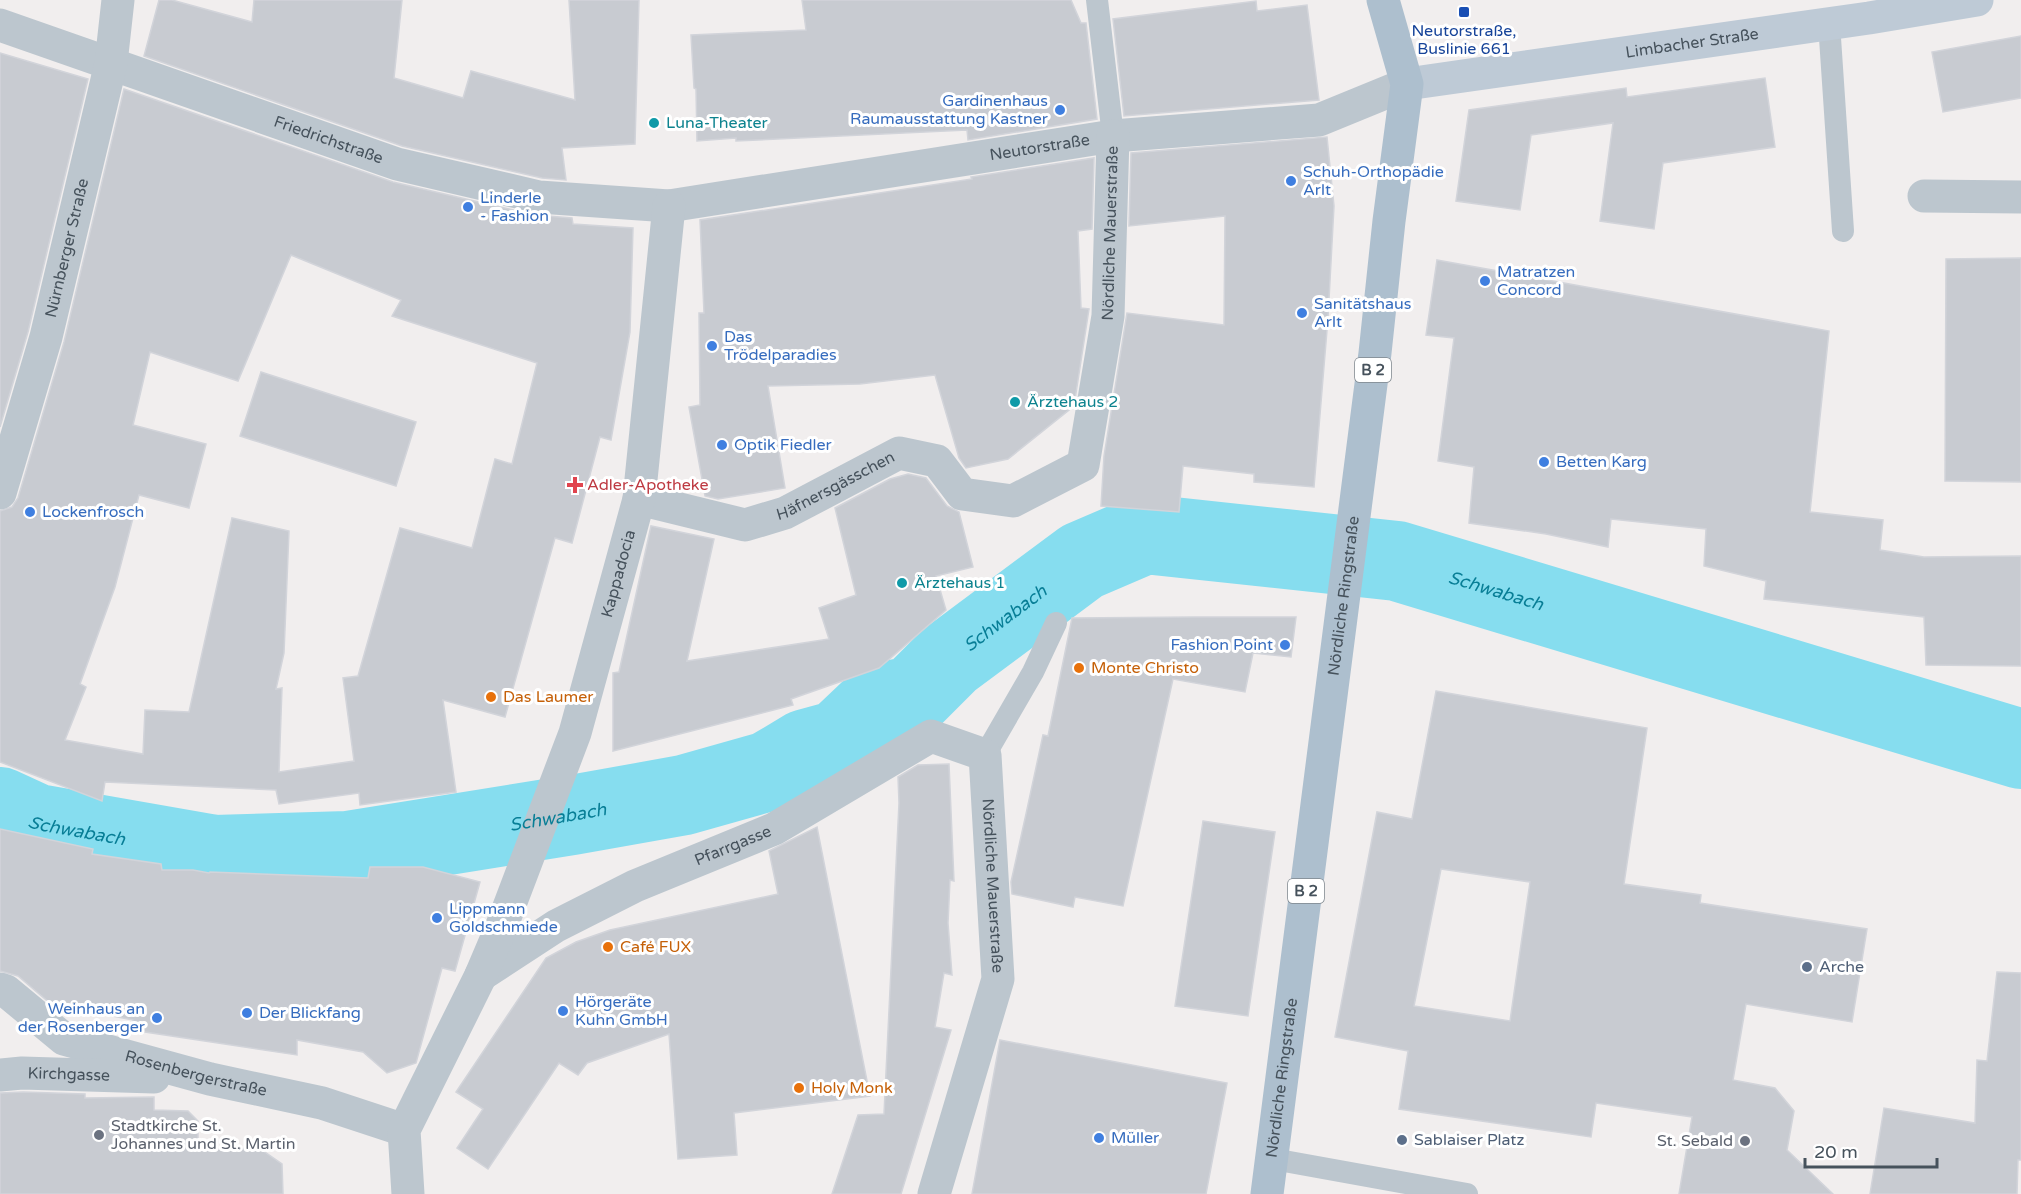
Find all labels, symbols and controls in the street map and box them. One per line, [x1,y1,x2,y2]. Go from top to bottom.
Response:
marker: Neutorstraße, Buslinie 661 [1457,5,1471,19]
place label: Neutorstraße, Buslinie 661 [1411,21,1517,59]
street label: Limbacher Straße [1624,24,1760,63]
place label: Gardinenhaus Raumausstattung Kastner [850,91,1049,129]
marker: Gardinenhaus Raumausstattung Kastner [1053,103,1067,117]
street label: Friedrichstraße [271,112,386,168]
place label: Luna-Theater [666,113,769,133]
marker: Luna-Theater [647,116,661,130]
street label: Neutorstraße [988,130,1091,165]
street label: Nördliche Mauerstraße [1098,146,1123,321]
place label: Schuh-Orthopädie Arlt [1303,162,1444,200]
marker: Schuh-Orthopädie Arlt [1284,174,1298,188]
street label: Nürnberger Straße [41,177,93,320]
place label: Linderle - Fashion [480,188,549,226]
marker: Linderle - Fashion [461,200,475,214]
place label: Matratzen Concord [1497,262,1575,300]
marker: Matratzen Concord [1478,274,1492,288]
place label: Sanitätshaus Arlt [1314,294,1411,332]
marker: Sanitätshaus Arlt [1295,306,1309,320]
place label: Das Trödelparadies [724,327,837,365]
marker: Das Trödelparadies [705,339,719,353]
road number: B 2 [1355,358,1391,382]
place label: Ärztehaus 2 [1027,392,1118,412]
marker: Ärztehaus 2 [1008,395,1022,409]
place label: Optik Fiedler [734,435,833,455]
marker: Optik Fiedler [715,438,729,452]
street label: Häfnersgässchen [774,447,898,525]
place label: Betten Karg [1556,452,1647,472]
marker: Betten Karg [1537,455,1551,469]
place label: Adler-Apotheke [587,475,708,495]
marker: Adler-Apotheke [568,478,582,492]
place label: Lockenfrosch [42,502,144,522]
marker: Lockenfrosch [23,505,37,519]
street label: Nördliche Ringstraße [1324,515,1364,677]
street label: Kappadocia [597,528,640,620]
water label: Schwabach [1446,566,1547,616]
place label: Ärztehaus 1 [914,573,1005,593]
marker: Ärztehaus 1 [895,576,909,590]
water label: Schwabach [959,580,1052,656]
place label: Fashion Point [1171,635,1273,655]
marker: Fashion Point [1278,638,1292,652]
place label: Monte Christo [1091,658,1199,678]
marker: Monte Christo [1072,661,1086,675]
place label: Das Laumer [503,687,594,707]
marker: Das Laumer [484,690,498,704]
water label: Schwabach [508,798,609,836]
street label: Nördliche Mauerstraße [978,798,1008,974]
water label: Schwabach [25,810,128,850]
street label: Pfarrgasse [692,821,774,870]
road number: B 2 [1288,879,1324,903]
place label: Lippmann Goldschmiede [449,899,558,937]
marker: Lippmann Goldschmiede [430,911,444,925]
place label: Café FUX [620,937,692,957]
marker: Café FUX [601,940,615,954]
place label: Arche [1819,957,1864,977]
marker: Arche [1800,960,1814,974]
place label: Hörgeräte Kuhn GmbH [575,992,668,1030]
street label: Nördliche Ringstraße [1262,997,1302,1159]
place label: Weinhaus an der Rosenberger [18,999,146,1037]
place label: Der Blickfang [259,1003,361,1023]
marker: Hörgeräte Kuhn GmbH [556,1004,570,1018]
marker: Der Blickfang [240,1006,254,1020]
marker: Weinhaus an der Rosenberger [150,1011,164,1025]
street label: Rosenbergerstraße [123,1046,269,1101]
street label: Kirchgasse [27,1063,110,1086]
place label: Holy Monk [811,1078,893,1098]
marker: Holy Monk [792,1081,806,1095]
place label: Stadtkirche St. Johannes und St. Martin [111,1116,295,1154]
marker: Stadtkirche St. Johannes und St. Martin [92,1128,106,1142]
place label: Müller [1111,1128,1160,1148]
place label: Sablaiser Platz [1414,1130,1524,1150]
marker: Müller [1092,1131,1106,1145]
place label: St. Sebald [1657,1131,1733,1151]
scale bar [1805,1131,1937,1169]
marker: Sablaiser Platz [1395,1133,1409,1147]
marker: St. Sebald [1738,1134,1752,1148]
text: 20 m [1814,1141,1858,1163]

